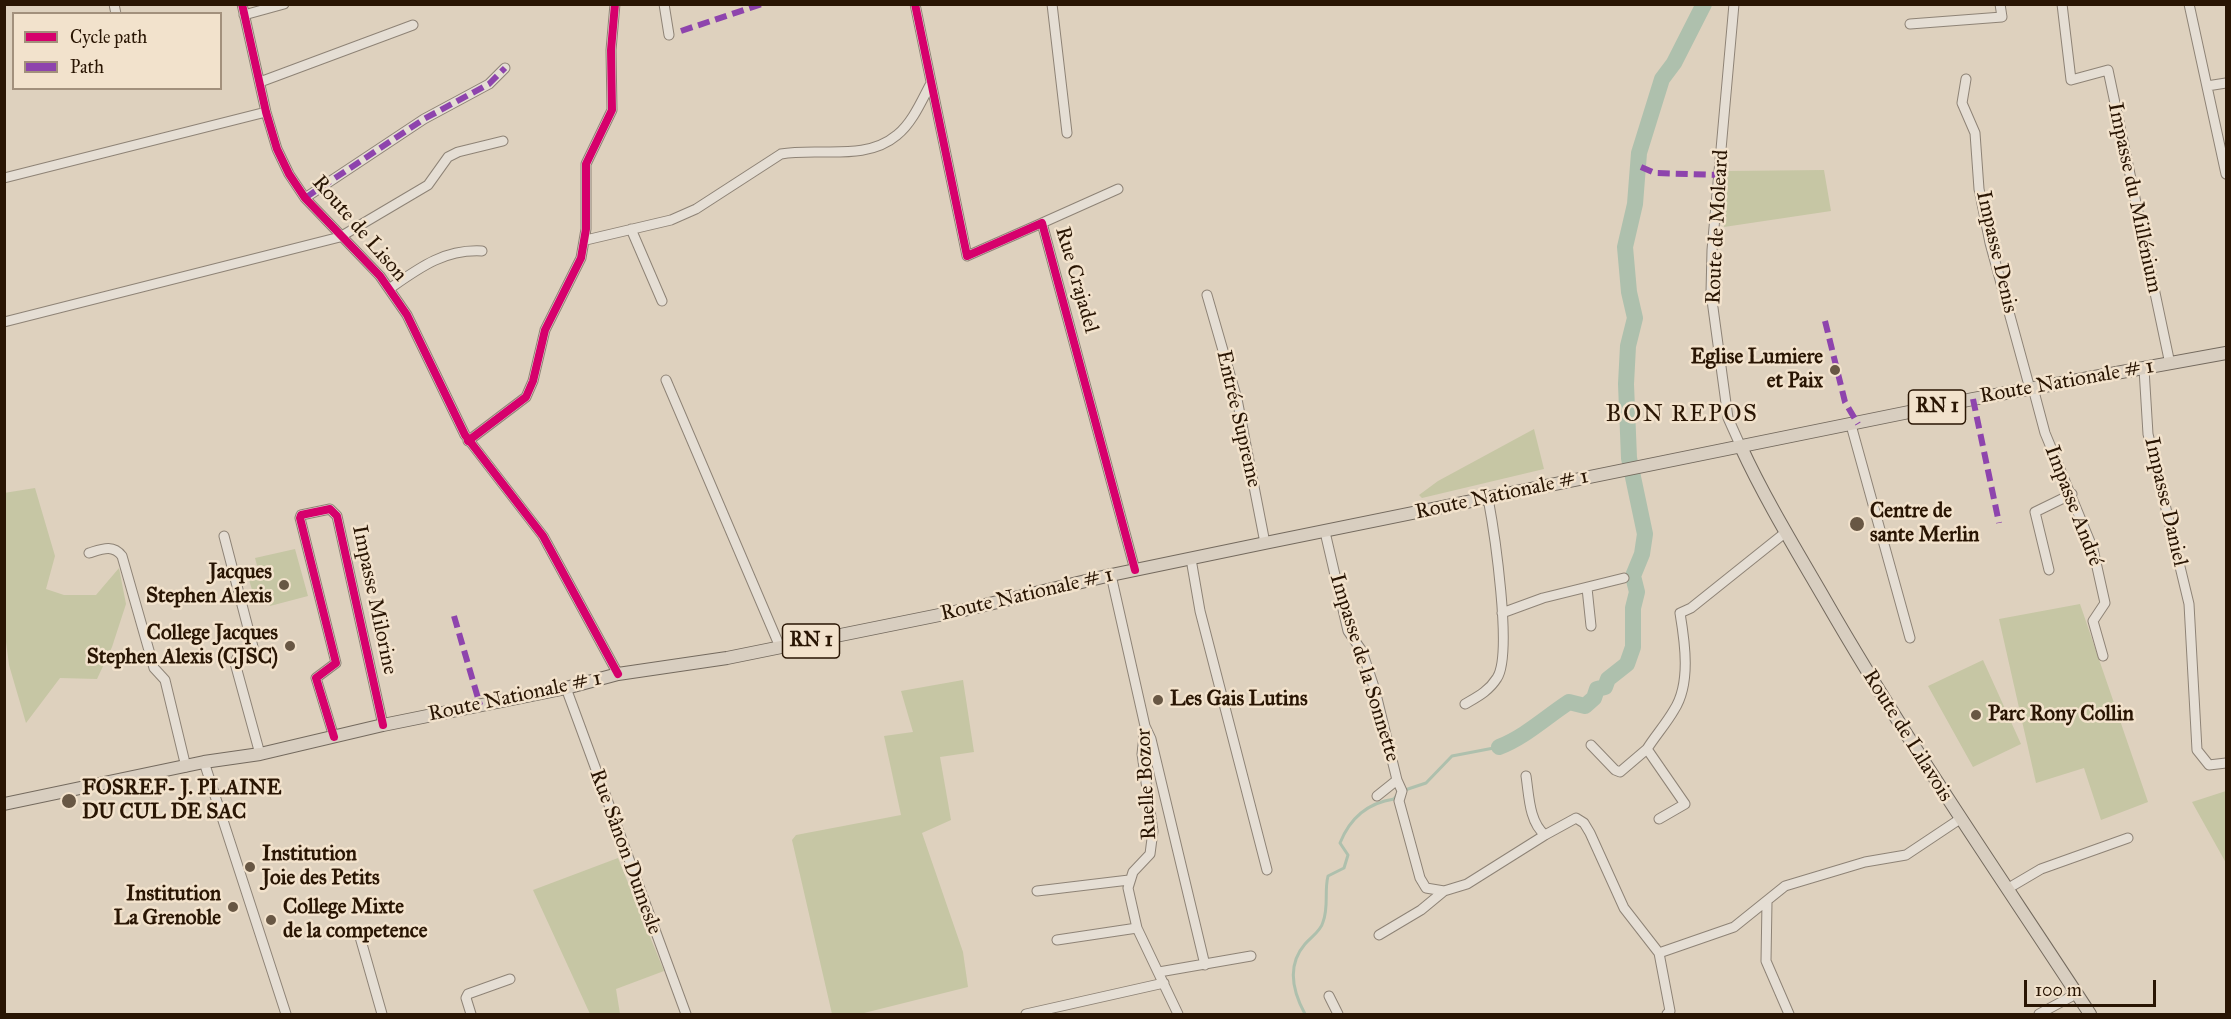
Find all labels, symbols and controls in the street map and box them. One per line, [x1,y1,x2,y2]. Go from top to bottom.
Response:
legend [12,12,222,90]
text: Cycle path [70,26,147,48]
text: Path [70,56,104,78]
street label: Impasse du Millénium [2101,100,2167,296]
street label: Route de Moleard [1701,149,1735,305]
street label: Route de Lison [306,171,412,287]
street label: Impasse Denis [1970,188,2022,316]
street label: Rue Crajadel [1049,224,1103,336]
place label: Eglise Lumiere et Paix [1691,345,1823,395]
street label: Entrée Supreme [1210,348,1266,490]
street label: Route Nationale # 1 [1978,354,2156,410]
marker: Eglise Lumiere et Paix [1828,363,1842,377]
road number: RN 1 [1908,390,1966,424]
district label: BON REPOS [1606,401,1758,429]
street label: Impasse Daniel [2138,435,2192,569]
street label: Impasse André [2038,442,2108,570]
street label: Route Nationale # 1 [1413,464,1591,526]
place label: Centre de sante Merlin [1870,499,1979,549]
marker: Centre de sante Merlin [1848,515,1866,533]
street label: Impasse Milorine [346,523,402,677]
place label: Jacques Stephen Alexis [146,560,272,610]
street label: Route Nationale # 1 [938,563,1116,627]
street label: Impasse de la Sonnette [1323,571,1405,765]
marker: Jacques Stephen Alexis [277,578,291,592]
place label: College Jacques Stephen Alexis (CJSC) [87,621,278,671]
road number: RN 1 [782,624,840,658]
marker: College Jacques Stephen Alexis (CJSC) [283,639,297,653]
street label: Route de Lilavois [1856,665,1958,807]
street label: Route Nationale # 1 [426,666,604,728]
place label: Les Gais Lutins [1170,687,1308,713]
marker: Les Gais Lutins [1151,693,1165,707]
place label: Parc Rony Collin [1988,702,2134,728]
marker: Parc Rony Collin [1969,708,1983,722]
street label: Ruelle Bozor [1131,727,1163,841]
street label: Rue Sânon Dumesle [583,766,667,938]
place label: FOSREF- J. PLAINE DU CUL DE SAC [82,776,281,826]
marker: FOSREF- J. PLAINE DU CUL DE SAC [60,792,78,810]
place label: Institution Joie des Petits [262,842,380,892]
marker: Institution Joie des Petits [243,860,257,874]
place label: Institution La Grenoble [114,882,221,932]
place label: College Mixte de la competence [283,895,427,945]
marker: Institution La Grenoble [226,900,240,914]
marker: College Mixte de la competence [264,913,278,927]
scale bar [2027,968,2159,1006]
text: 100 m [2035,979,2082,1001]

